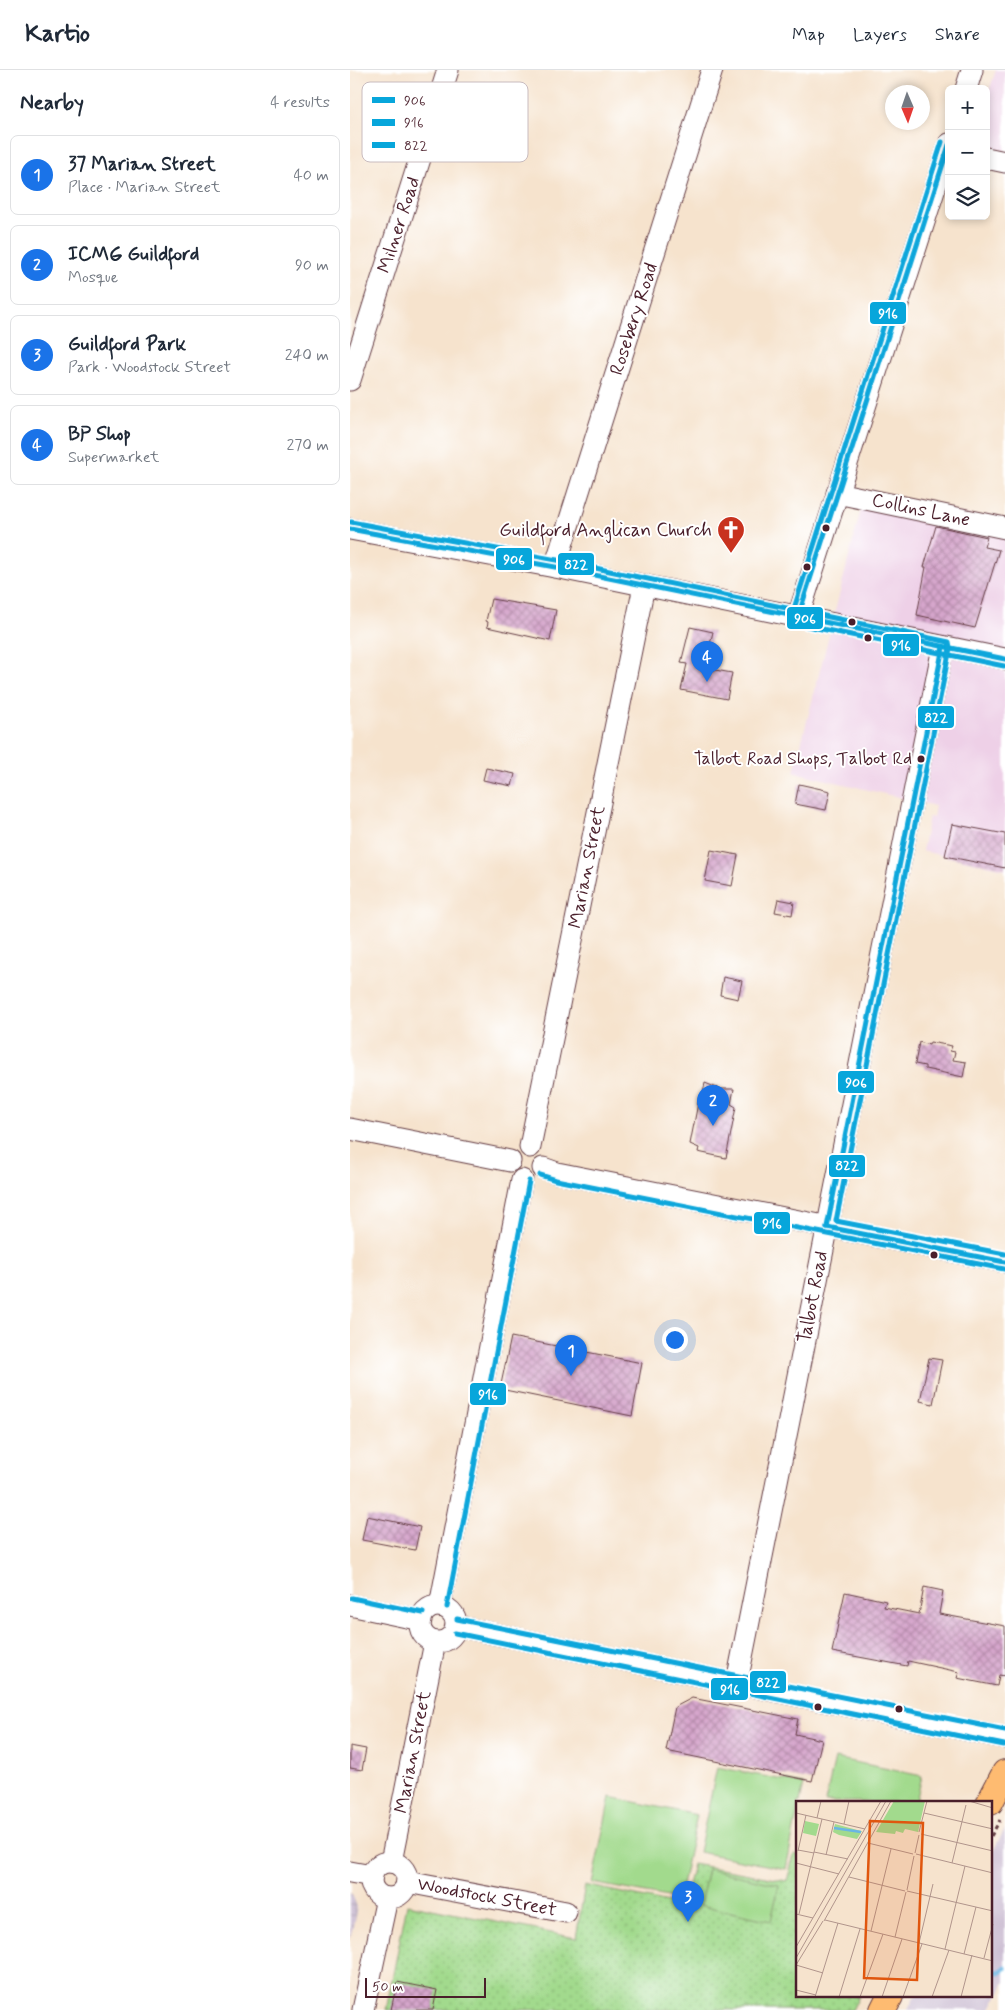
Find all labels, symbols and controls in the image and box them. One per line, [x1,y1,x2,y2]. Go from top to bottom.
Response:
text: Kartio [25,19,90,50]
text: Map [792,23,825,47]
text: Layers [853,23,907,47]
text: Share [935,23,980,47]
legend [362,82,528,162]
north arrow [885,85,930,130]
map controls [945,85,990,220]
button: + [945,85,990,130]
text: Nearby [20,89,84,117]
text: 4 results [270,92,330,113]
text: 906 [404,92,425,110]
text: 916 [404,114,424,132]
button: − [945,130,990,175]
text: 822 [404,137,428,155]
text: 37 Marian Street [68,152,216,177]
text: 1 [33,165,41,186]
text: 40 m [293,165,329,186]
street label: Milner Road [372,174,426,276]
button: layers [945,175,990,220]
text: Place · Marian Street [68,177,220,198]
text: ICMG Guildford [68,242,199,267]
text: 2 [33,255,41,276]
text: 90 m [295,255,329,276]
street label: Rosebery Road [604,260,664,378]
text: Mosque [68,267,118,288]
line badge: 916 [869,301,907,325]
text: 916 [878,305,898,323]
text: Guildford Park [68,332,186,357]
text: 3 [33,345,41,366]
text: 240 m [285,345,329,366]
text: Park · Woodstock Street [68,357,231,378]
text: BP Shop [68,422,131,447]
text: 4 [32,435,42,456]
text: 270 m [286,435,329,456]
text: Supermarket [68,447,159,468]
street label: Collins Lane [870,487,972,533]
church icon: Guildford Anglican Church [716,515,746,554]
place label: Guildford Anglican Church [499,518,712,546]
unlabelled marker [821,523,831,533]
line badge: 906 [495,547,533,571]
text: 906 [503,551,525,569]
line badge: 822 [557,552,595,576]
text: 822 [564,556,588,574]
unlabelled marker [802,562,812,572]
line badge: 906 [786,606,824,630]
text: 906 [794,610,816,628]
unlabelled marker [847,617,857,627]
unlabelled marker [863,633,873,643]
line badge: 916 [882,633,920,657]
text: 916 [891,637,911,655]
pin: 4 [691,641,723,682]
line badge: 822 [917,705,955,729]
text: 822 [924,709,948,727]
place label: Talbot Road Shops, Talbot Rd [694,747,912,771]
marker: Talbot Road Shops, Talbot Rd [916,754,926,764]
street label: Marian Street [563,804,611,930]
line badge: 906 [837,1070,875,1094]
text: 906 [845,1074,867,1092]
pin: 2 [697,1085,729,1126]
line badge: 822 [828,1154,866,1178]
text: 822 [835,1157,859,1175]
line badge: 916 [753,1211,791,1235]
text: 916 [762,1215,782,1233]
street label: Talbot Road [792,1249,834,1345]
unlabelled marker [929,1250,939,1260]
your location [662,1327,688,1353]
pin: 1 [555,1335,587,1376]
line badge: 916 [469,1382,507,1406]
text: 916 [478,1386,498,1404]
line badge: 822 [749,1670,787,1694]
text: 822 [756,1674,780,1692]
line badge: 916 [710,1677,749,1701]
text: 916 [720,1681,740,1699]
street label: Marian Street [389,1689,437,1815]
unlabelled marker [813,1702,823,1712]
unlabelled marker [894,1704,904,1714]
inset map [796,1801,992,1998]
street label: Woodstock Street [415,1871,559,1923]
pin: 3 [672,1881,704,1922]
scale bar [365,1975,486,1998]
text: 50 m [372,1978,403,1996]

